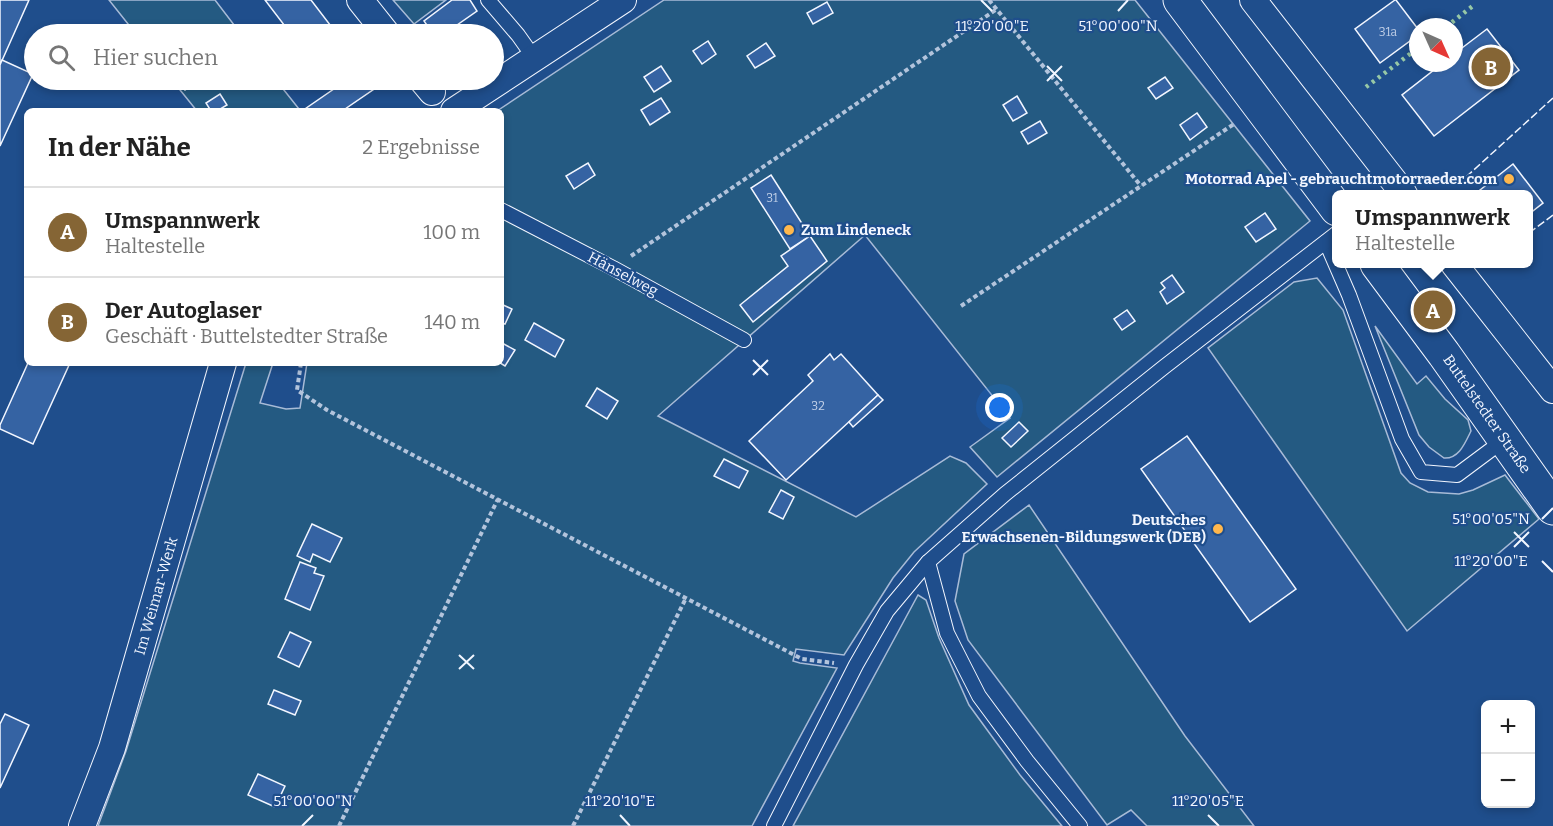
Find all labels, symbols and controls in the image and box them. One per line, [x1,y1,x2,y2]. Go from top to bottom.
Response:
text: 11°20'00"E [955,17,1029,35]
text: 51°00'00"N [1078,17,1158,35]
north arrow [1409,18,1463,72]
search box [24,24,504,90]
house number: 31a [1379,25,1398,39]
icon: search [45,41,78,74]
text: Hier suchen [93,44,218,71]
pin: B [1472,44,1510,90]
text: In der Nähe [48,132,191,163]
text: 2 Ergebnisse [362,135,480,159]
place label: Motorrad Apel - gebrauchtmotorraeder.com [1185,170,1498,188]
marker: Motorrad Apel - gebrauchtmotorraeder.com [1502,172,1516,186]
popup [1332,190,1533,268]
house number: 31 [766,191,778,205]
text: Umspannwerk [1355,204,1510,231]
text: Umspannwerk [105,207,260,234]
text: A [60,220,75,244]
text: 100 m [423,220,480,244]
place label: Zum Lindeneck [801,221,911,239]
marker: Zum Lindeneck [782,223,796,237]
text: Haltestelle [1355,231,1455,255]
text: Haltestelle [105,234,205,258]
street label: Hänselweg [585,248,661,300]
pin: A [1414,288,1452,332]
text: Der Autoglaser [105,297,262,324]
text: B [61,310,74,334]
text: 140 m [424,310,480,334]
text: Geschäft · Buttelstedter Straße [105,324,388,348]
street label: Buttelstedter Straße [1439,351,1535,477]
your location [985,393,1014,422]
house number: 32 [811,399,825,413]
text: 51°00'05"N [1452,510,1530,528]
place label: Deutsches Erwachsenen-Bildungswerk (DEB) [961,511,1206,546]
marker: Deutsches Erwachsenen-Bildungswerk (DEB) [1211,522,1225,536]
street label: Im Weimar-Werk [131,534,182,657]
text: 11°20'00"E [1454,552,1528,570]
map controls [1481,700,1535,808]
button: + [1481,700,1535,754]
button: − [1481,754,1535,808]
text: 51°00'00"N [273,792,353,810]
text: 11°20'10"E [585,792,655,810]
text: 11°20'05"E [1172,792,1244,810]

